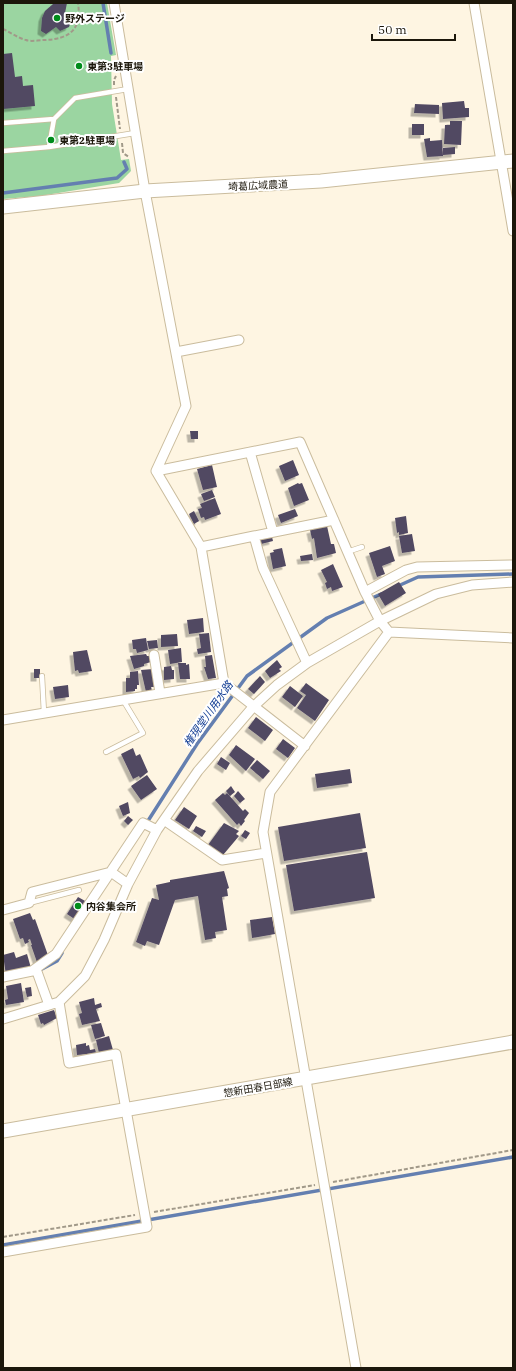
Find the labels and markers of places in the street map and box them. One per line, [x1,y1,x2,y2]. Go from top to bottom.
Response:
place label: 野外ステージ [65,12,125,25]
marker: 野外ステージ [52,13,62,23]
place label: 東第3駐車場 [87,60,143,73]
marker: 東第3駐車場 [74,61,84,71]
place label: 東第2駐車場 [59,134,115,147]
marker: 東第2駐車場 [46,135,56,145]
place label: 内谷集会所 [86,900,136,913]
marker: 内谷集会所 [73,901,83,911]

